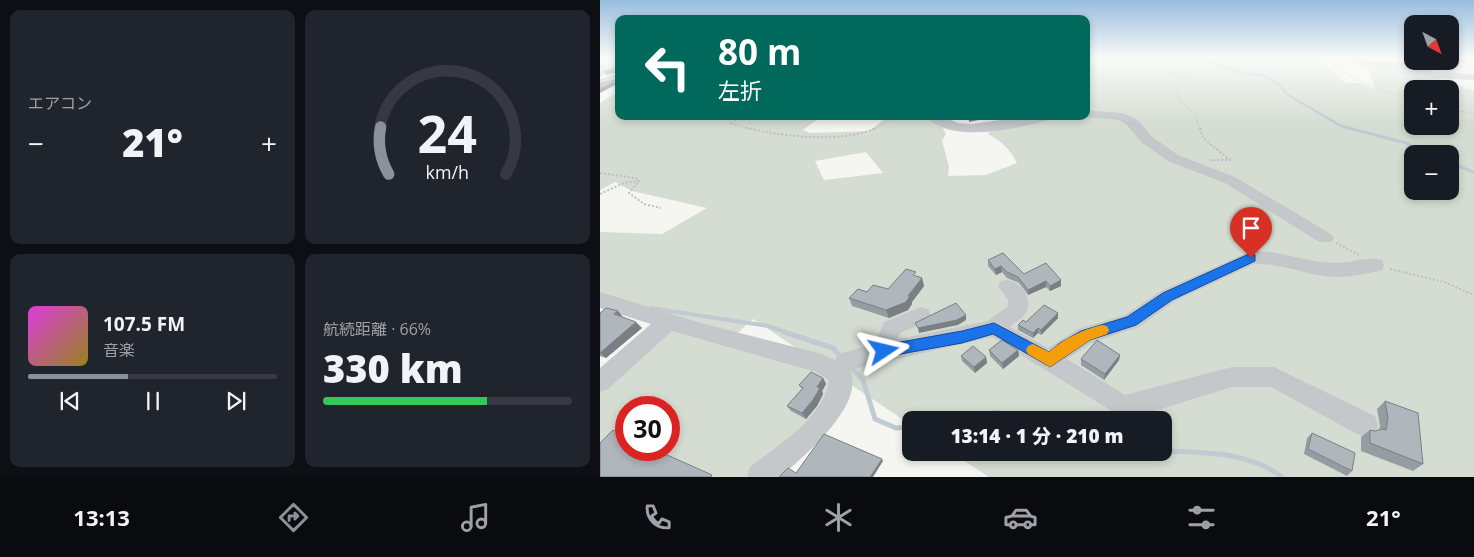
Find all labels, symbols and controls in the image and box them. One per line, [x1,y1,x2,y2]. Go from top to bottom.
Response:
north arrow [1404,15,1459,70]
map controls [1404,15,1459,200]
text: 80 m [718,28,801,75]
icon: left [635,35,700,100]
text: 左折 [718,75,762,105]
button: + [1404,80,1459,135]
text: エアコン [28,92,92,114]
text: 24 [418,97,477,168]
text: 21° [122,116,183,168]
text: − [28,124,44,162]
text: + [261,124,277,162]
button: − [1404,145,1459,200]
text: km/h [426,160,469,184]
pin [1230,207,1272,258]
icon: arrive [1237,214,1265,242]
text: 107.5 FM [103,311,185,337]
text: 航続距離 · 66% [323,318,431,340]
position arrow [857,324,909,376]
text: 音楽 [103,339,135,361]
text: 330 km [323,342,463,394]
icon: previous [56,387,84,415]
icon: pause [139,387,167,415]
icon: next [222,387,250,415]
speed limit sign: 30 [615,396,680,461]
text: 13:14 · 1 分 · 210 m [950,423,1124,449]
icon: directions [276,500,311,535]
icon: music [458,500,493,535]
icon: phone [640,500,675,535]
icon: climate [821,500,856,535]
icon: car [1003,500,1038,535]
icon: filters [1184,500,1219,535]
text: 13:13 [73,502,130,532]
text: 21° [1366,502,1401,532]

